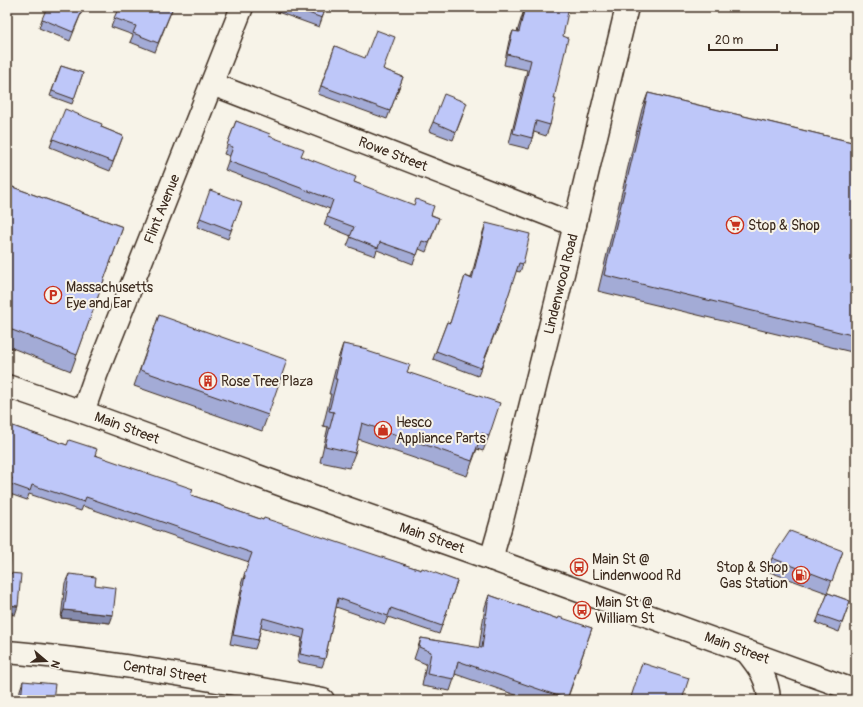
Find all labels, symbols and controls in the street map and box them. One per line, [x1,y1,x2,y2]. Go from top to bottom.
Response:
scale bar [709,26,777,52]
text: 20 m [715,33,744,48]
street label: Rowe Street [356,133,430,175]
street label: Flint Avenue [140,172,184,246]
supermarket icon: Stop & Shop [725,215,745,235]
place label: Stop & Shop [748,217,820,234]
street label: Lindenwood Road [540,232,582,336]
place label: Massachusetts Eye and Ear [66,279,154,312]
parking icon: Massachusetts Eye and Ear [43,285,63,305]
building icon: Rose Tree Plaza [198,371,218,391]
place label: Rose Tree Plaza [221,373,313,390]
street label: Main Street [92,408,162,448]
place label: Hesco Appliance Parts [396,414,487,447]
shop icon: Hesco Appliance Parts [373,420,393,440]
street label: Main Street [397,519,467,557]
place label: Main St @ Lindenwood Rd [592,551,681,584]
bus stop icon: Main St @ Lindenwood Rd [569,557,589,577]
place label: Stop & Shop Gas Station [716,559,788,592]
fuel station icon: Stop & Shop Gas Station [791,565,811,585]
place label: Main St @ William St [595,594,655,627]
bus stop icon: Main St @ William St [572,600,592,620]
street label: Main Street [702,628,772,668]
north arrow [26,641,66,681]
street label: Central Street [122,657,208,687]
text: N [47,658,62,670]

